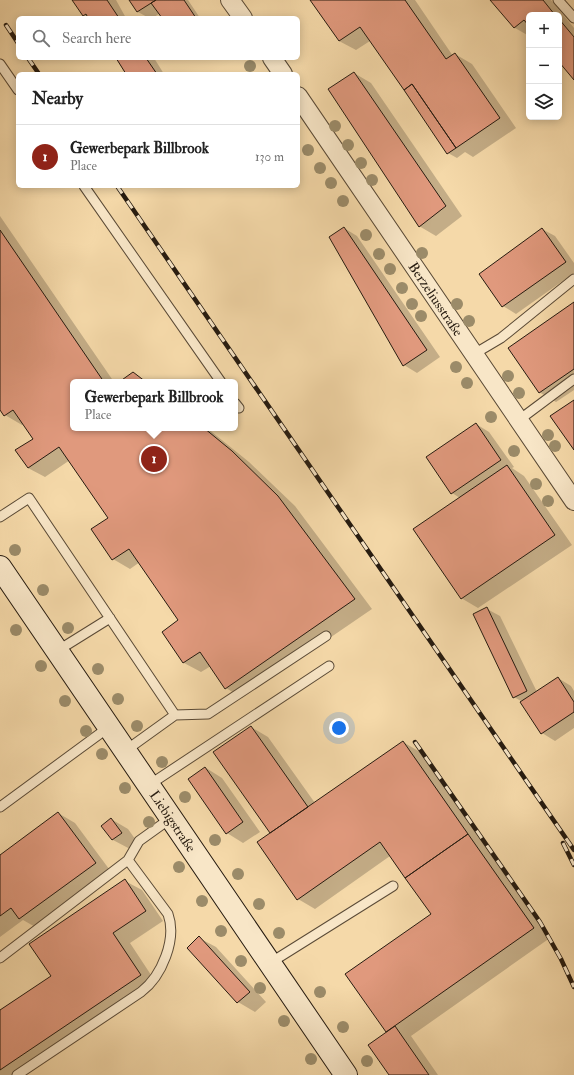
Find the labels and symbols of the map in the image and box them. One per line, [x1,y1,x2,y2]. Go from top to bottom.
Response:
street label: Berzeliusstraße [405,259,467,340]
pin: 1 [141,444,167,474]
your location [329,718,349,738]
street label: Liebigstraße [146,787,200,856]

